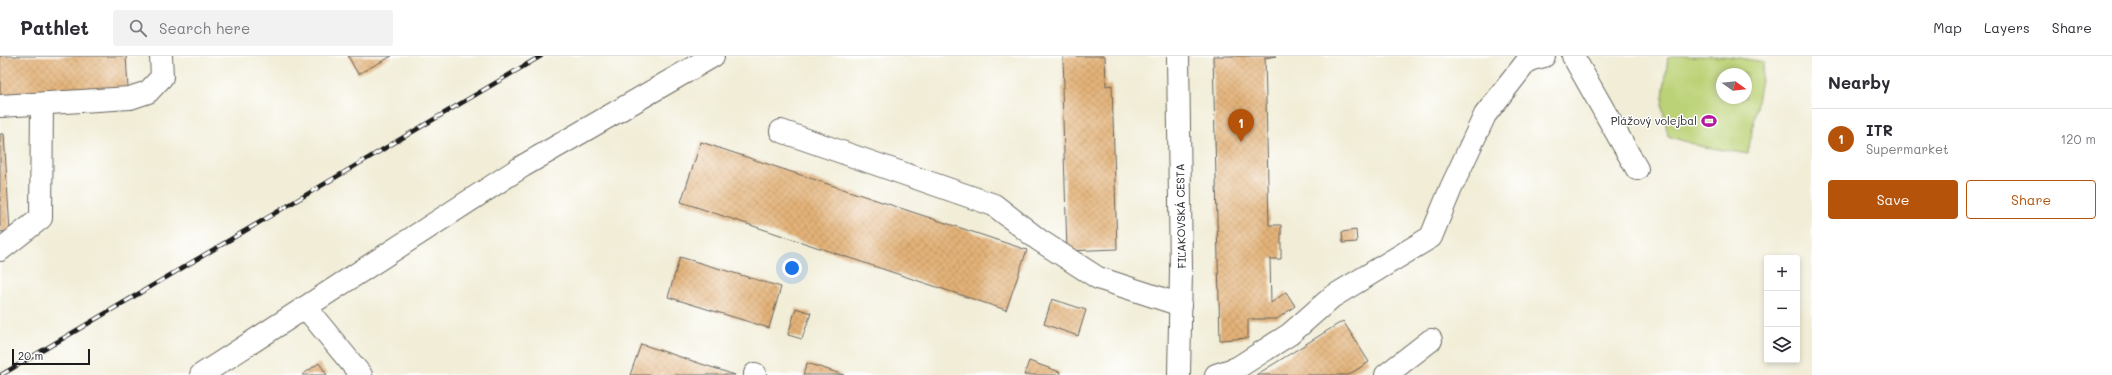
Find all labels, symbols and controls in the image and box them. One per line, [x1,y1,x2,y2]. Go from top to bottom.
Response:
search box [113,10,393,46]
text: Pathlet [20,15,89,40]
icon: search [127,17,149,39]
text: Search here [159,18,250,38]
text: Map [1933,18,1962,37]
text: Layers [1984,18,2030,37]
text: Share [2052,18,2092,37]
north arrow [1716,68,1752,104]
text: Nearby [1828,71,1890,93]
pin: 1 [1228,109,1254,142]
sports icon: Plážový volejbal [1700,112,1718,130]
place label: Plážový volejbal [1611,113,1697,128]
text: ITR [1866,120,1893,140]
text: 1 [1838,130,1844,147]
text: 120 m [2060,130,2096,147]
text: Supermarket [1866,140,1949,157]
street label: FIĽAKOVSKÁ CESTA [1172,163,1189,269]
button: Save [1828,180,1958,219]
button: Share [1966,180,2096,219]
map controls [1764,255,1800,363]
button: + [1764,255,1800,291]
your location [782,258,802,278]
button: − [1764,291,1800,327]
button: layers [1764,327,1800,363]
scale bar [12,347,90,366]
text: 20 m [18,348,43,363]

